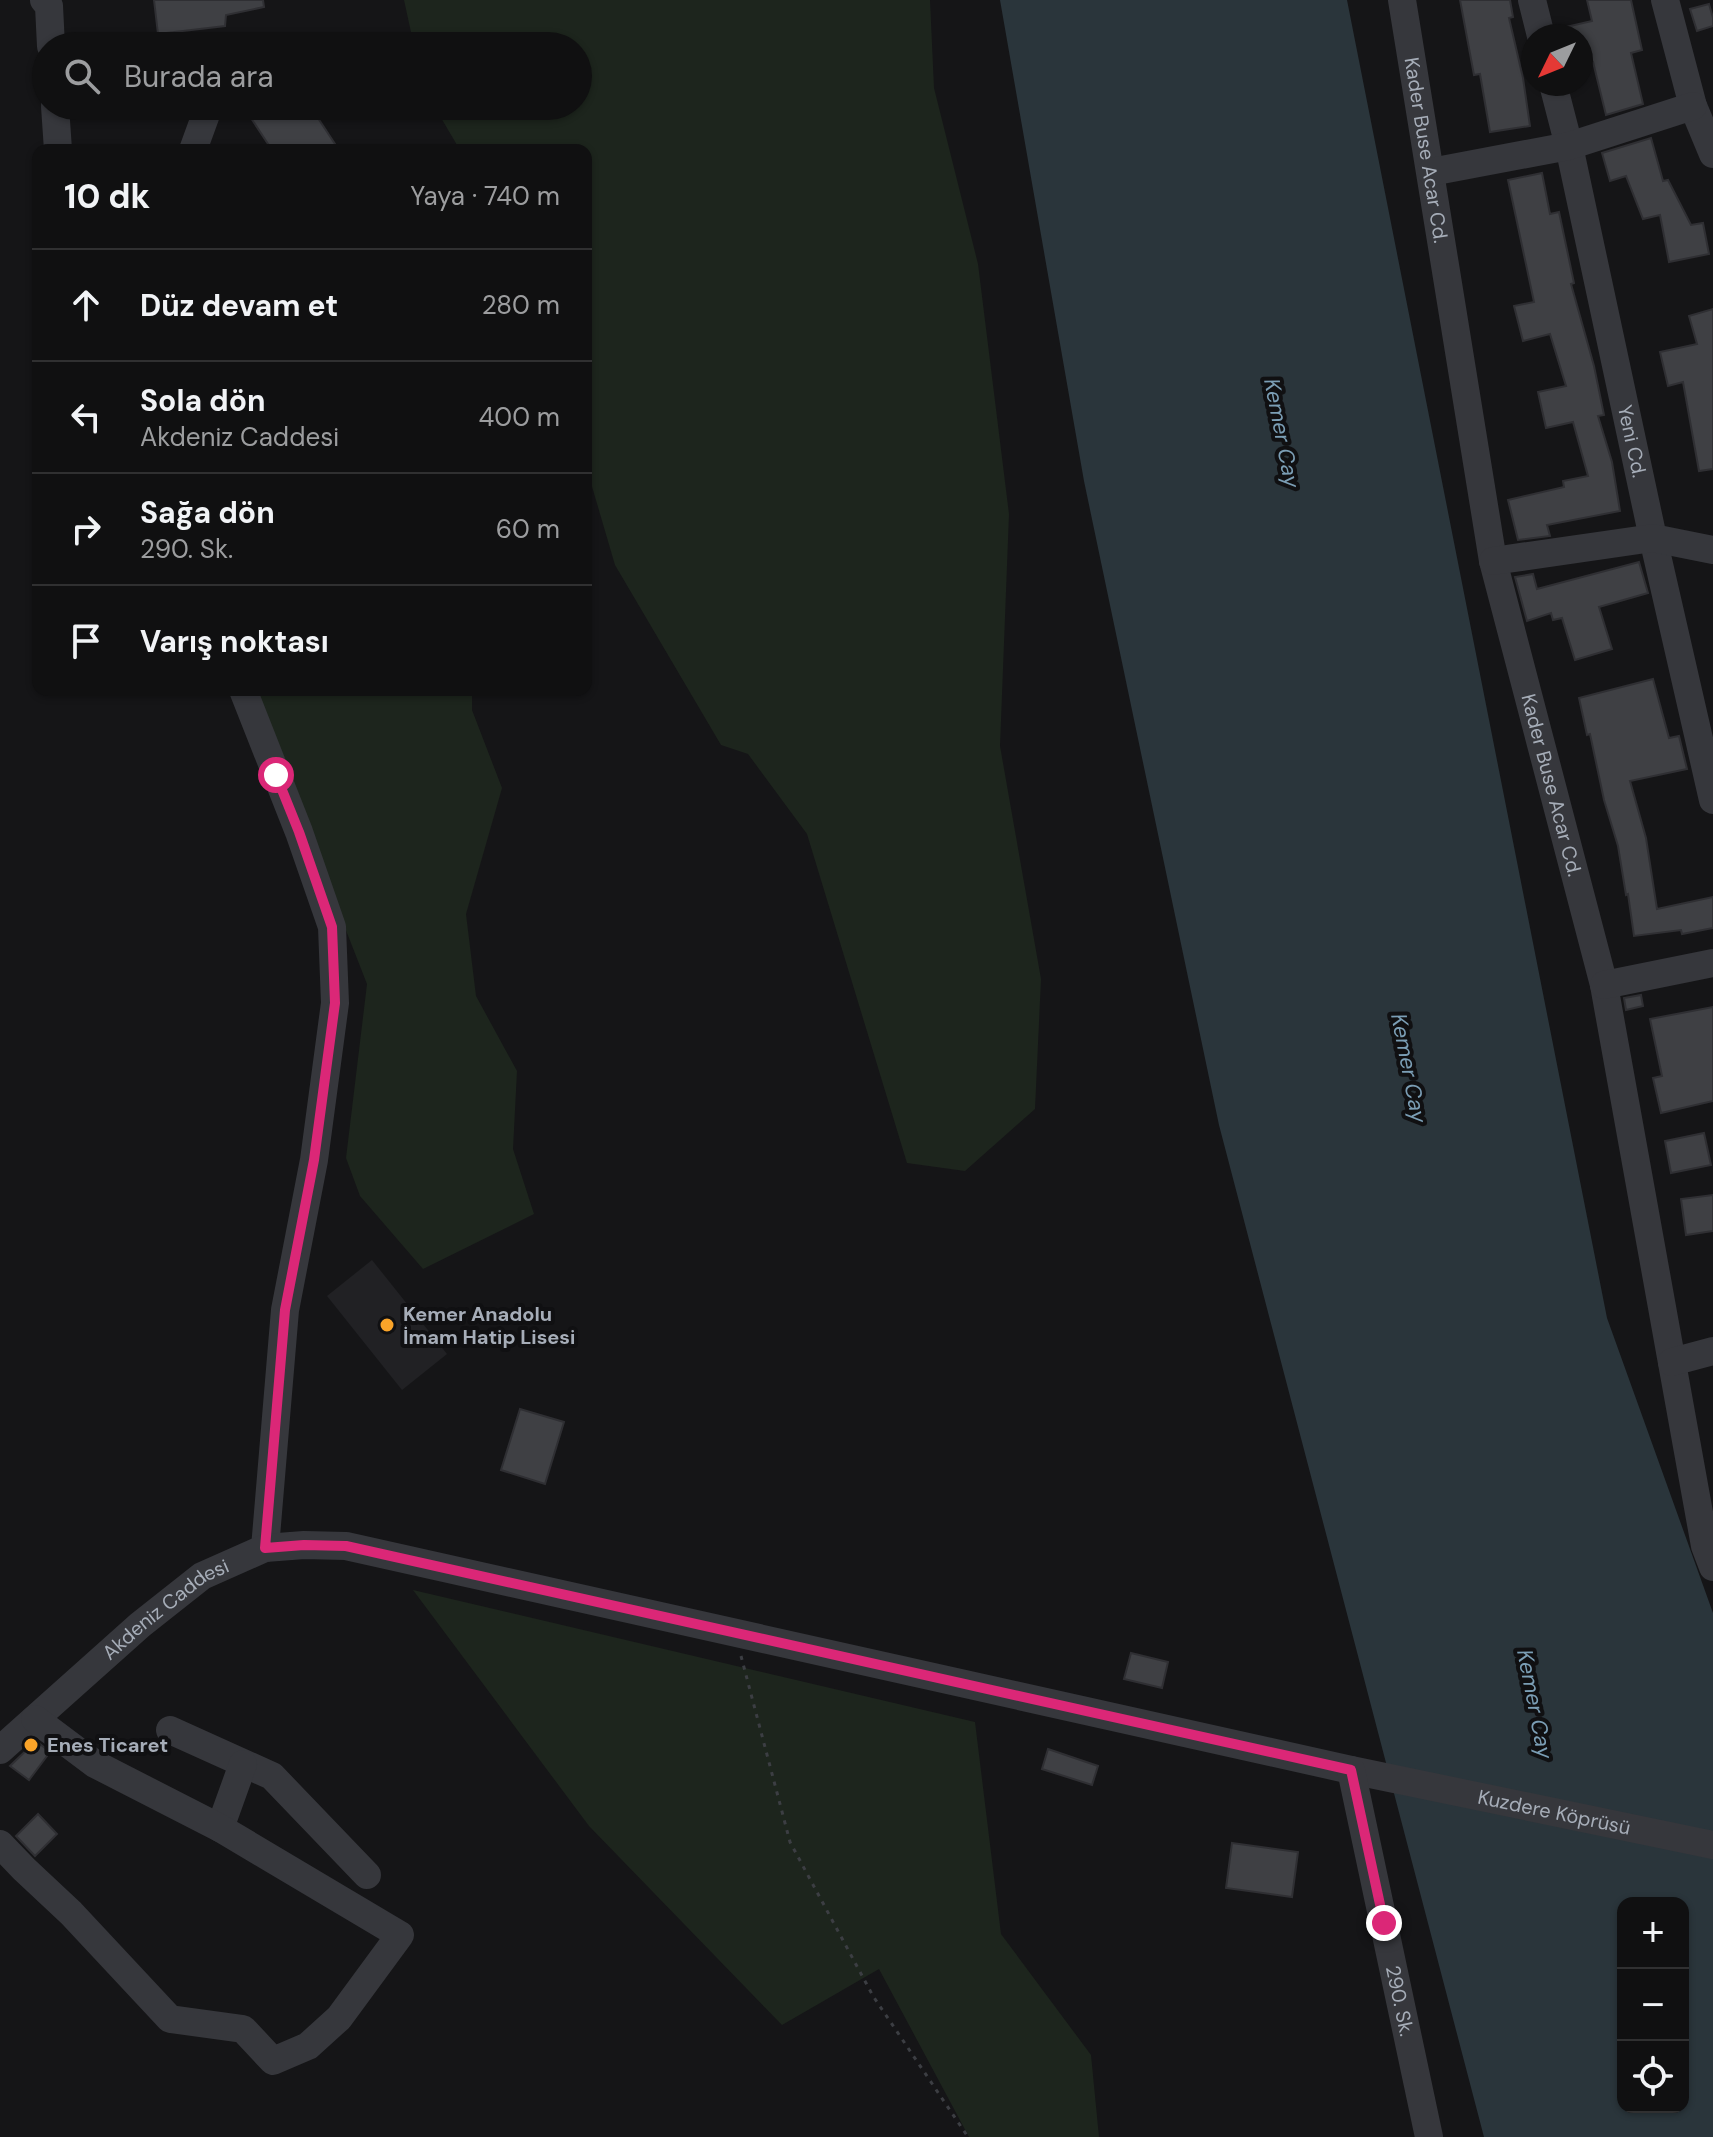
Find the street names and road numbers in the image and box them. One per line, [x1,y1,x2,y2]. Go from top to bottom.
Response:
street label: Kader Buse Acar Cd. [1398,55,1454,245]
street label: Yeni Cd. [1612,403,1653,480]
street label: Kader Buse Acar Cd. [1515,691,1588,879]
street label: Akdeniz Caddesi [97,1553,233,1666]
street label: Kuzdere Köprüsü [1475,1784,1633,1841]
street label: 290. Sk. [1380,1963,1420,2039]

